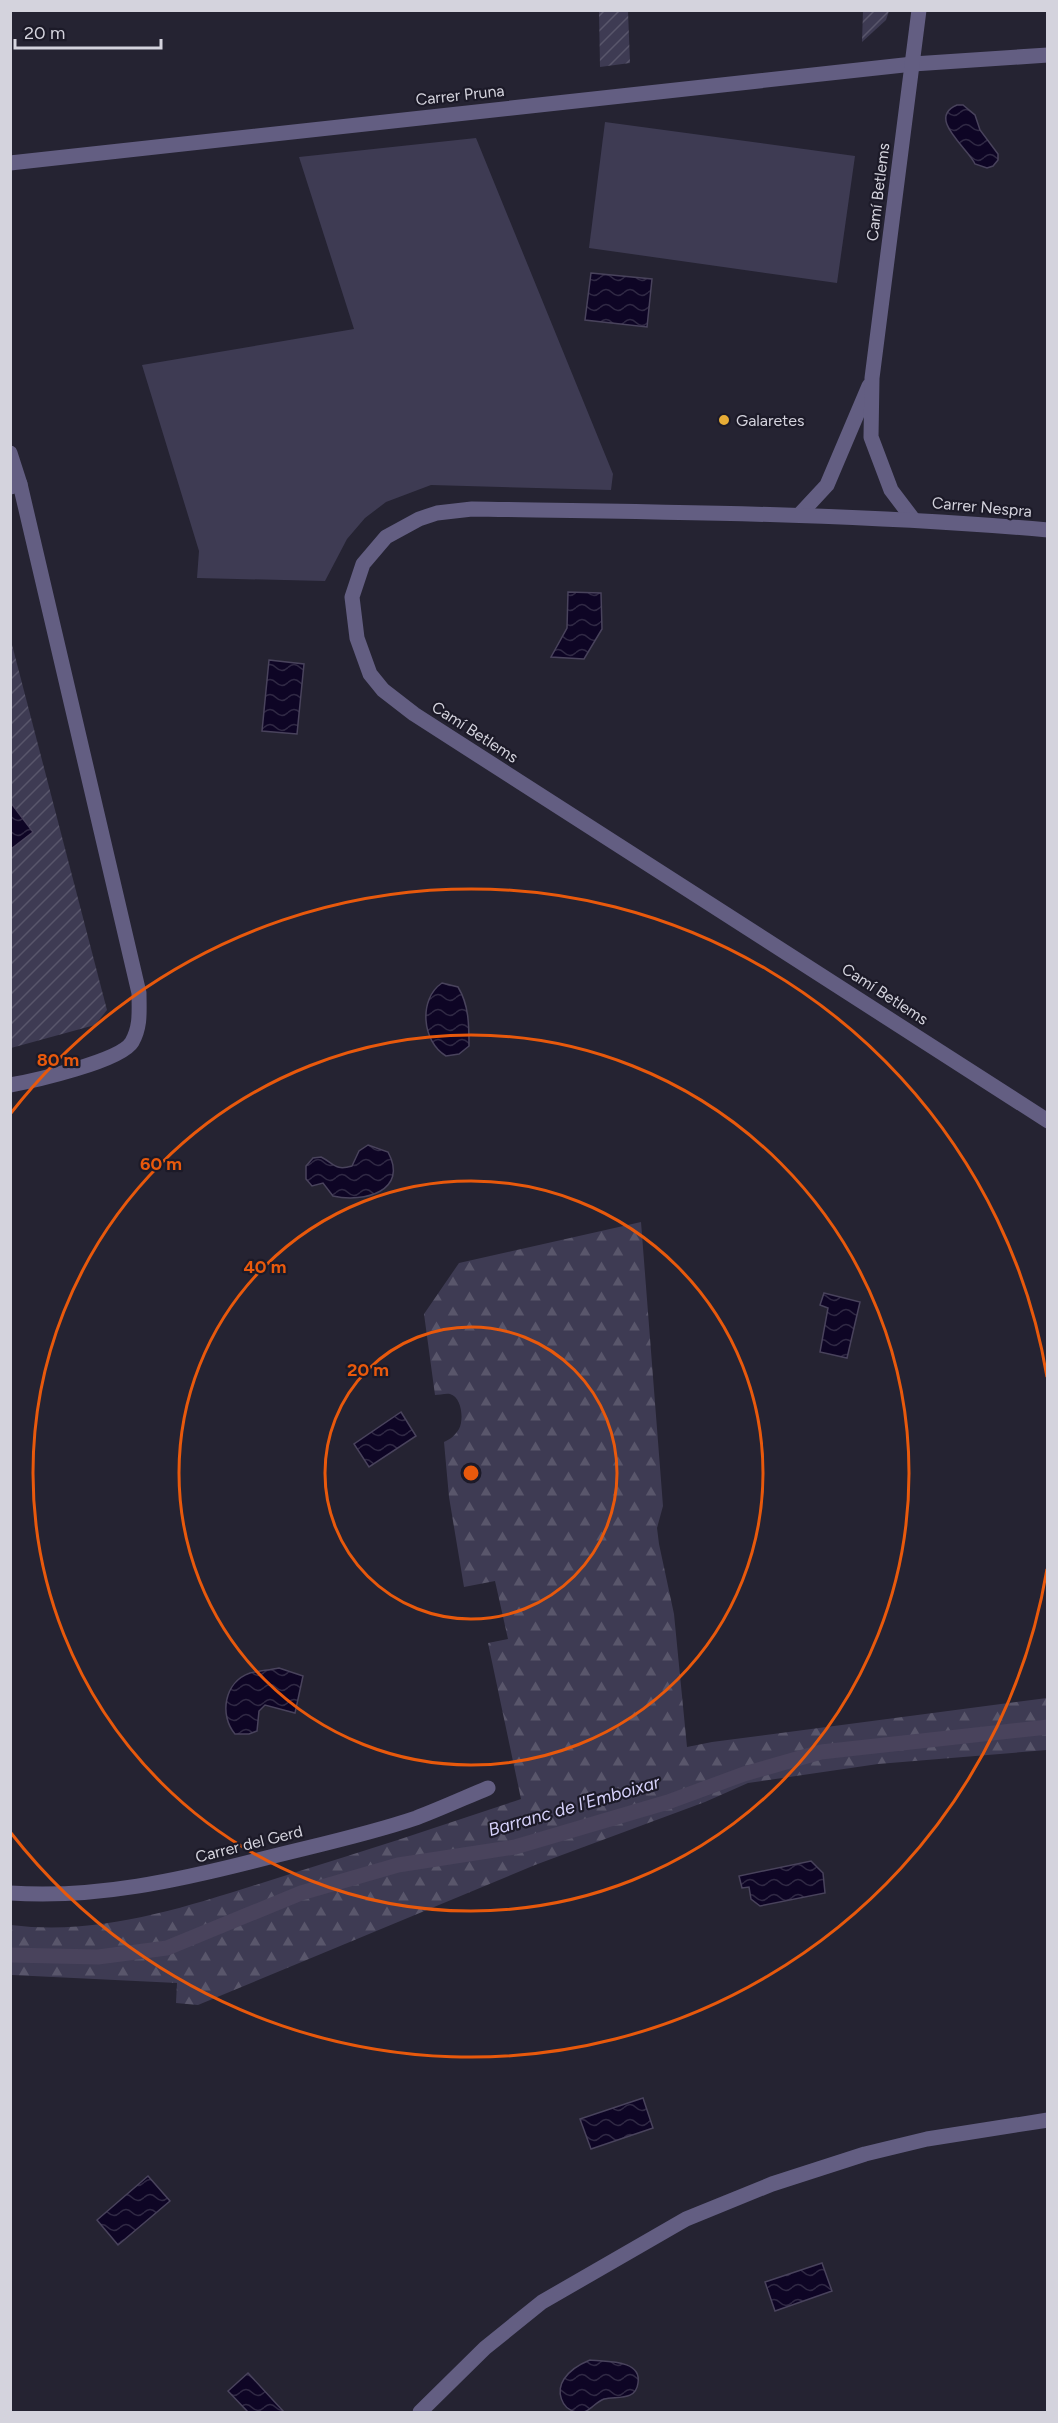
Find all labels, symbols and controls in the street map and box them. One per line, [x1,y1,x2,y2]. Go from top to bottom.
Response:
scale bar [15,12,160,50]
text: 20 m [24,22,65,44]
street label: Carrer Pruna [415,81,505,109]
street label: Camí Betlems [863,142,893,242]
place label: Galaretes [736,411,804,430]
marker: Galaretes [717,413,731,427]
street label: Carrer Nespra [931,493,1033,521]
street label: Camí Betlems [428,697,522,767]
street label: Camí Betlems [838,959,932,1029]
text: 80 m [37,1049,79,1071]
text: 60 m [140,1153,182,1175]
text: 40 m [243,1256,287,1278]
text: 20 m [347,1359,389,1381]
centre of rings [461,1463,481,1483]
water label: Barranc de l'Emboixar [486,1771,663,1841]
street label: Carrer del Gerd [193,1821,305,1867]

